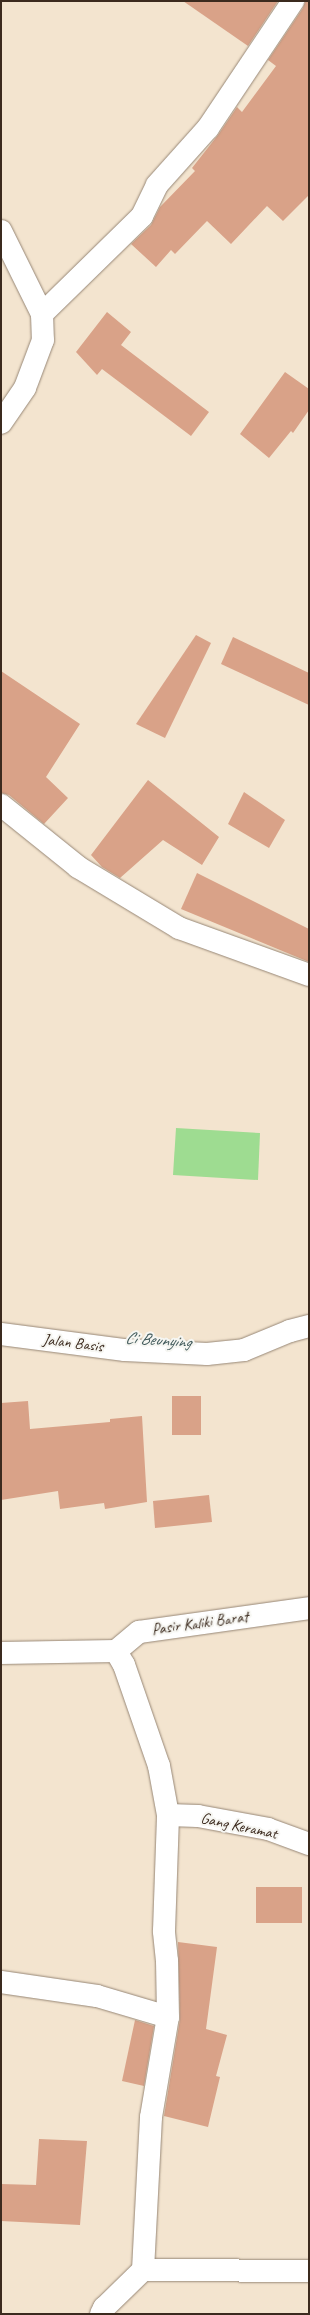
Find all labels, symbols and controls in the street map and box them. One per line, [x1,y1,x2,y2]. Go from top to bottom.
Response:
water label: Ci Beunying [124,1328,192,1352]
street label: Jalan Basis [41,1330,105,1356]
street label: Pasir Kaliki Barat [150,1607,250,1639]
street label: Gang Keramat [199,1809,279,1843]

